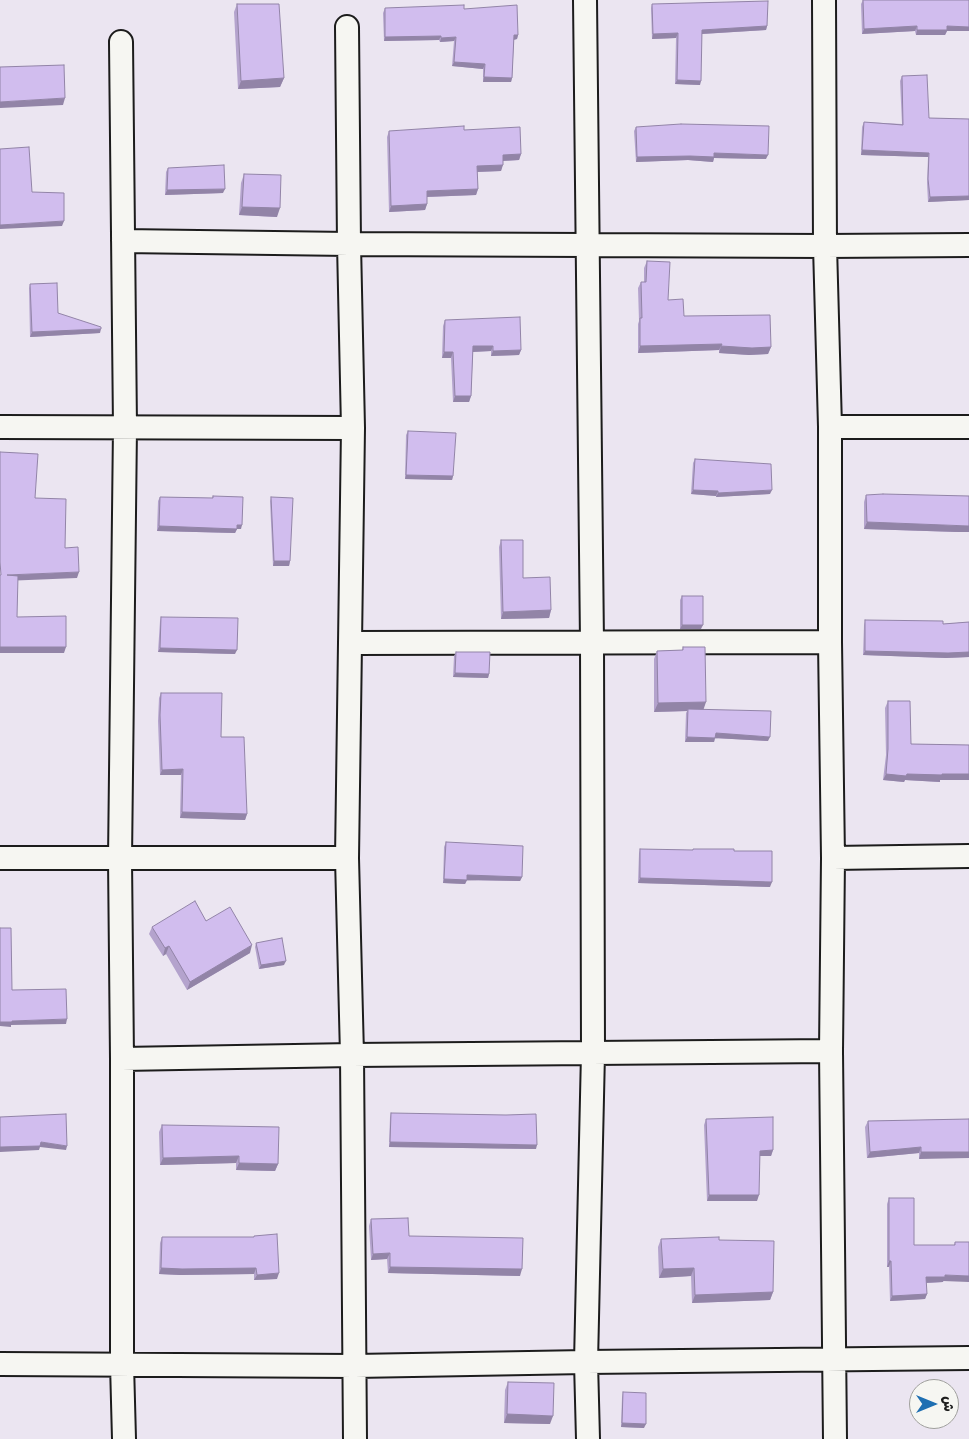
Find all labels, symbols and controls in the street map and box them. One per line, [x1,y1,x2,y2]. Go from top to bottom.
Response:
north arrow [909,1379,959,1429]
text: ش [938,1396,958,1412]

